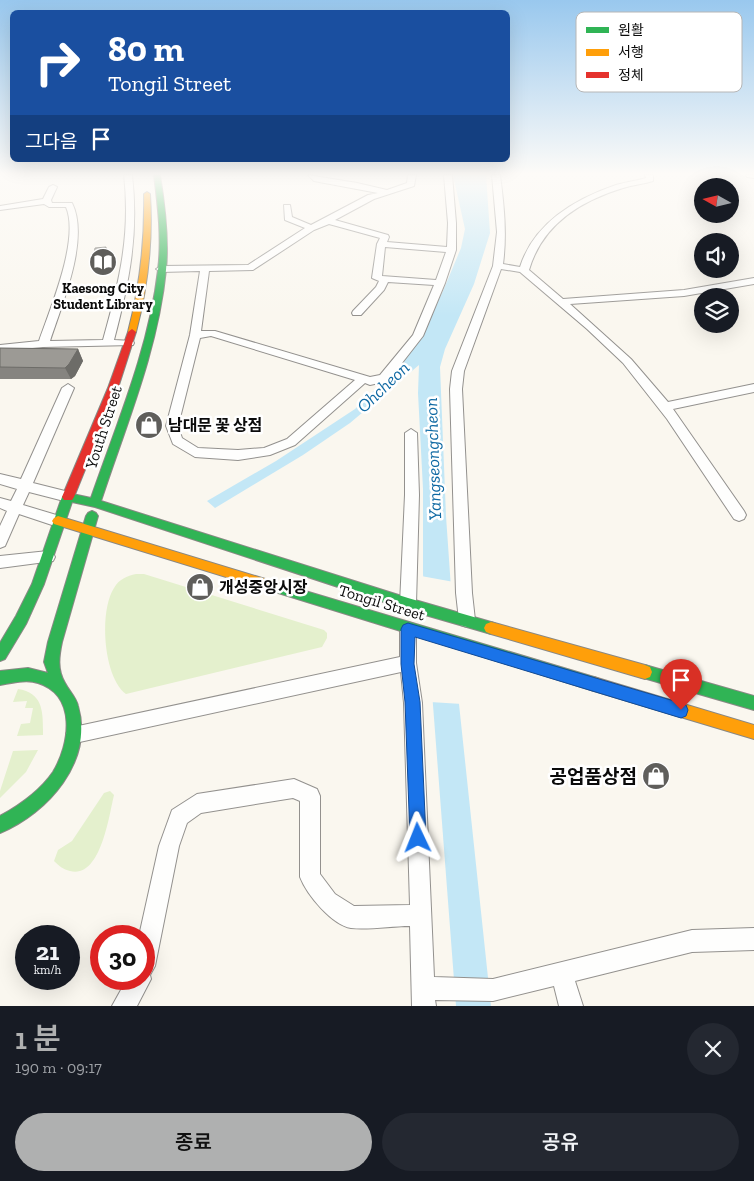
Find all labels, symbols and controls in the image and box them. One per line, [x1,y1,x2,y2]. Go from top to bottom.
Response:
legend [576,12,742,92]
text: 원활 [618,22,644,39]
text: 80 m [108,28,184,70]
icon: right [25,30,90,95]
text: 서행 [618,44,644,61]
text: 정체 [618,67,644,84]
text: Tongil Street [108,70,231,97]
icon: arrive [87,125,115,153]
text: 그다음 [25,130,77,153]
north arrow [694,178,739,222]
map controls [694,178,739,333]
button: sound [694,233,739,278]
library icon: Kaesong City Student Library [88,247,118,277]
place label: Kaesong City Student Library [53,280,153,313]
button: layers [694,288,739,333]
water label: Ohcheon [352,357,414,417]
street label: Youth Street [81,383,126,472]
water label: Yangseongcheon [420,397,446,521]
shop icon: 남대문 꽃 상점 [134,410,164,440]
place label: 남대문 꽃 상점 [168,416,262,435]
shop icon: 개성중앙시장 [185,572,215,602]
place label: 개성중앙시장 [219,578,308,597]
street label: Tongil Street [336,580,428,625]
pin [660,659,702,710]
icon: arrive [667,666,695,694]
shop icon: 공업품상점 [641,761,671,791]
place label: 공업품상점 [550,765,637,788]
position arrow [391,811,443,863]
speed limit sign: 30 [90,925,155,990]
text: 21 [36,936,59,966]
text: km/h [34,963,61,977]
text: 1 분 [15,1021,61,1057]
button: close [687,1023,739,1075]
text: 190 m · 09:17 [15,1058,102,1077]
button: 종료 [15,1113,372,1171]
button: 공유 [382,1113,739,1171]

